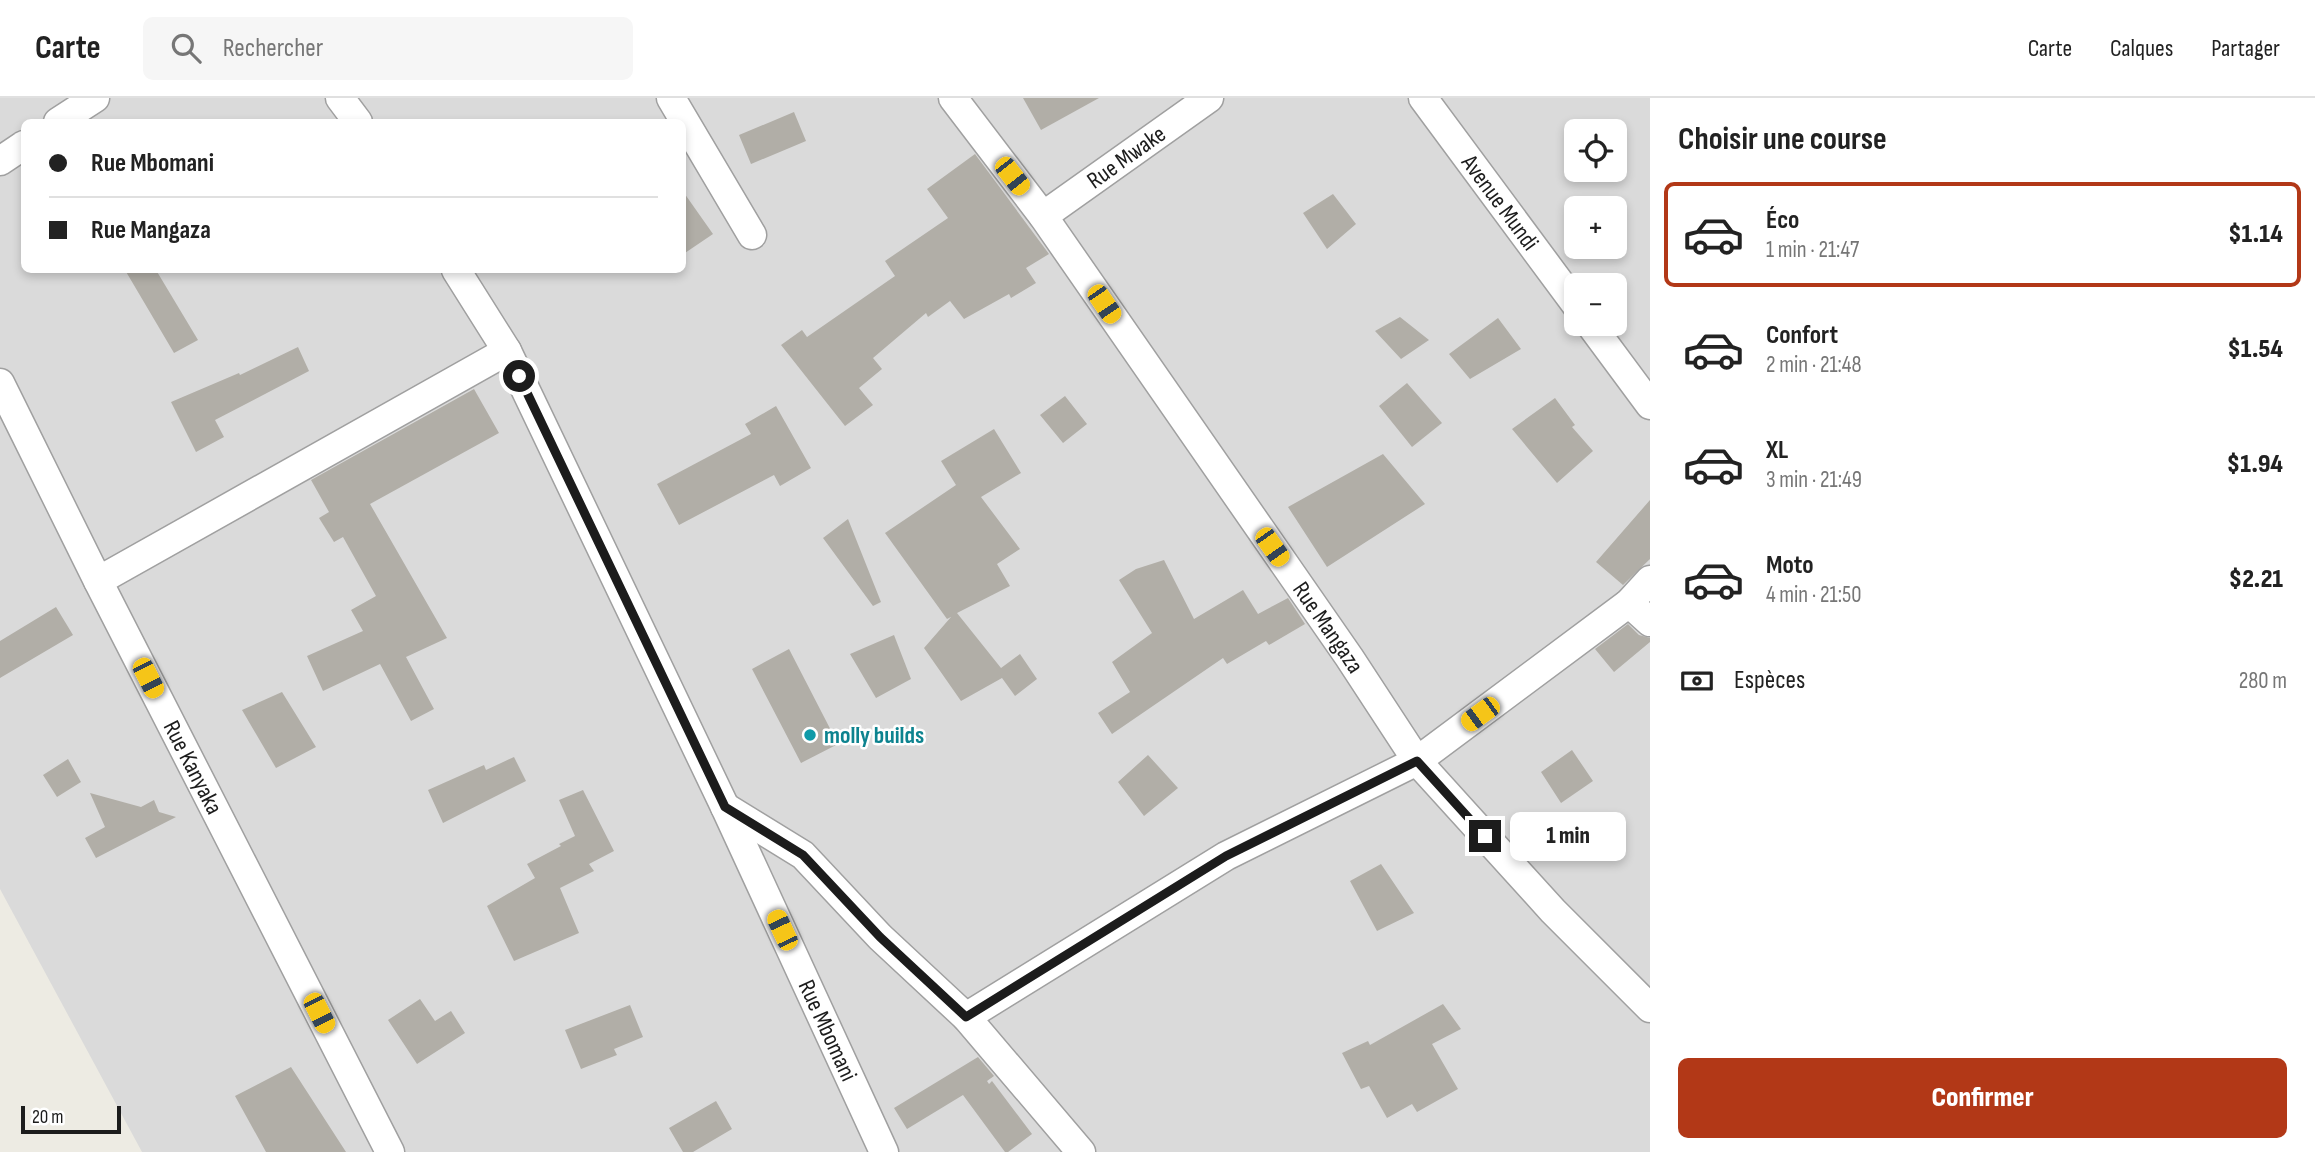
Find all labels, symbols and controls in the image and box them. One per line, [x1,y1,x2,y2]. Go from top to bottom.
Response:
search box [143,17,633,80]
text: Carte [35,28,101,68]
icon: search [167,29,205,67]
text: Rechercher [223,33,323,64]
text: Carte [2028,34,2072,63]
text: Calques [2110,34,2173,63]
text: Partager [2211,34,2280,63]
street label: Rue Mwake [1081,119,1171,195]
map controls [1564,119,1627,336]
button: locate [1564,119,1627,182]
text: Choisir une course [1678,120,1887,159]
text: Rue Mbomani [91,148,214,179]
street label: Avenue Mundi [1455,148,1545,256]
car [991,153,1034,199]
button: + [1564,196,1627,259]
icon: car [1682,203,1745,266]
text: Éco [1766,205,1799,236]
text: Rue Mangaza [91,215,211,246]
text: $1.14 [2228,219,2283,250]
text: 1 min · 21:47 [1766,236,1859,264]
button: − [1564,273,1627,336]
car [1084,281,1125,327]
icon: car [1682,318,1745,381]
text: Confort [1766,320,1838,351]
text: $1.54 [2227,334,2283,365]
text: 2 min · 21:48 [1766,351,1862,379]
route start [503,360,535,392]
icon: car [1682,433,1745,496]
text: XL [1766,435,1788,466]
text: $1.94 [2227,449,2283,480]
text: 3 min · 21:49 [1766,466,1862,494]
car [1252,524,1293,570]
icon: car [1682,548,1745,611]
text: Moto [1766,550,1814,581]
text: $2.21 [2229,564,2283,595]
street label: Rue Mangaza [1287,576,1370,679]
text: 4 min · 21:50 [1766,581,1861,609]
car [130,655,167,701]
icon: cash [1678,662,1716,700]
text: Espèces [1734,665,1805,696]
text: 280 m [2239,667,2287,695]
car [1457,693,1504,735]
street label: Rue Kanyaka [157,715,229,819]
place label: molly builds [824,721,924,750]
marker: molly builds [802,727,818,743]
callout: 1 min [1510,812,1625,860]
route end [1469,820,1501,852]
text: 1 min [1546,822,1590,850]
car [764,907,801,953]
street label: Rue Mbomani [792,975,864,1086]
car [301,990,338,1036]
button: Confirmer [1678,1058,2287,1138]
scale bar [21,1103,121,1135]
text: 20 m [32,1106,64,1129]

